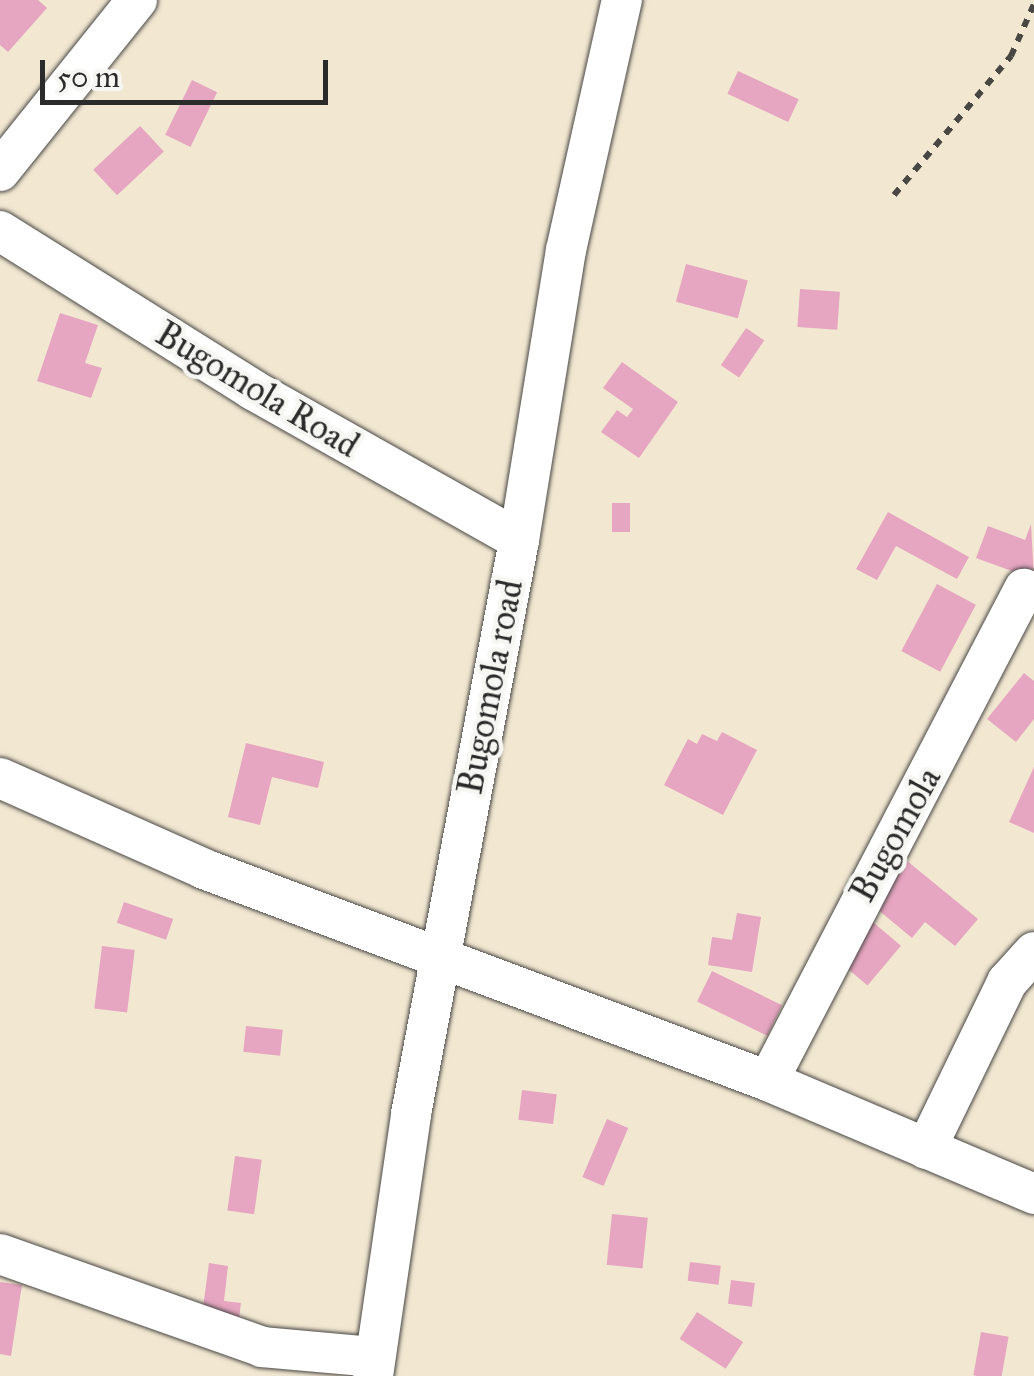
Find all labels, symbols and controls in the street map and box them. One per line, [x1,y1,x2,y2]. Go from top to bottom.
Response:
scale bar [45,40,332,102]
text: 50 m [57,59,120,95]
street label: Bugomola Road [148,313,366,467]
street label: Bugomola road [450,576,532,798]
street label: Bugomola [842,760,950,910]

